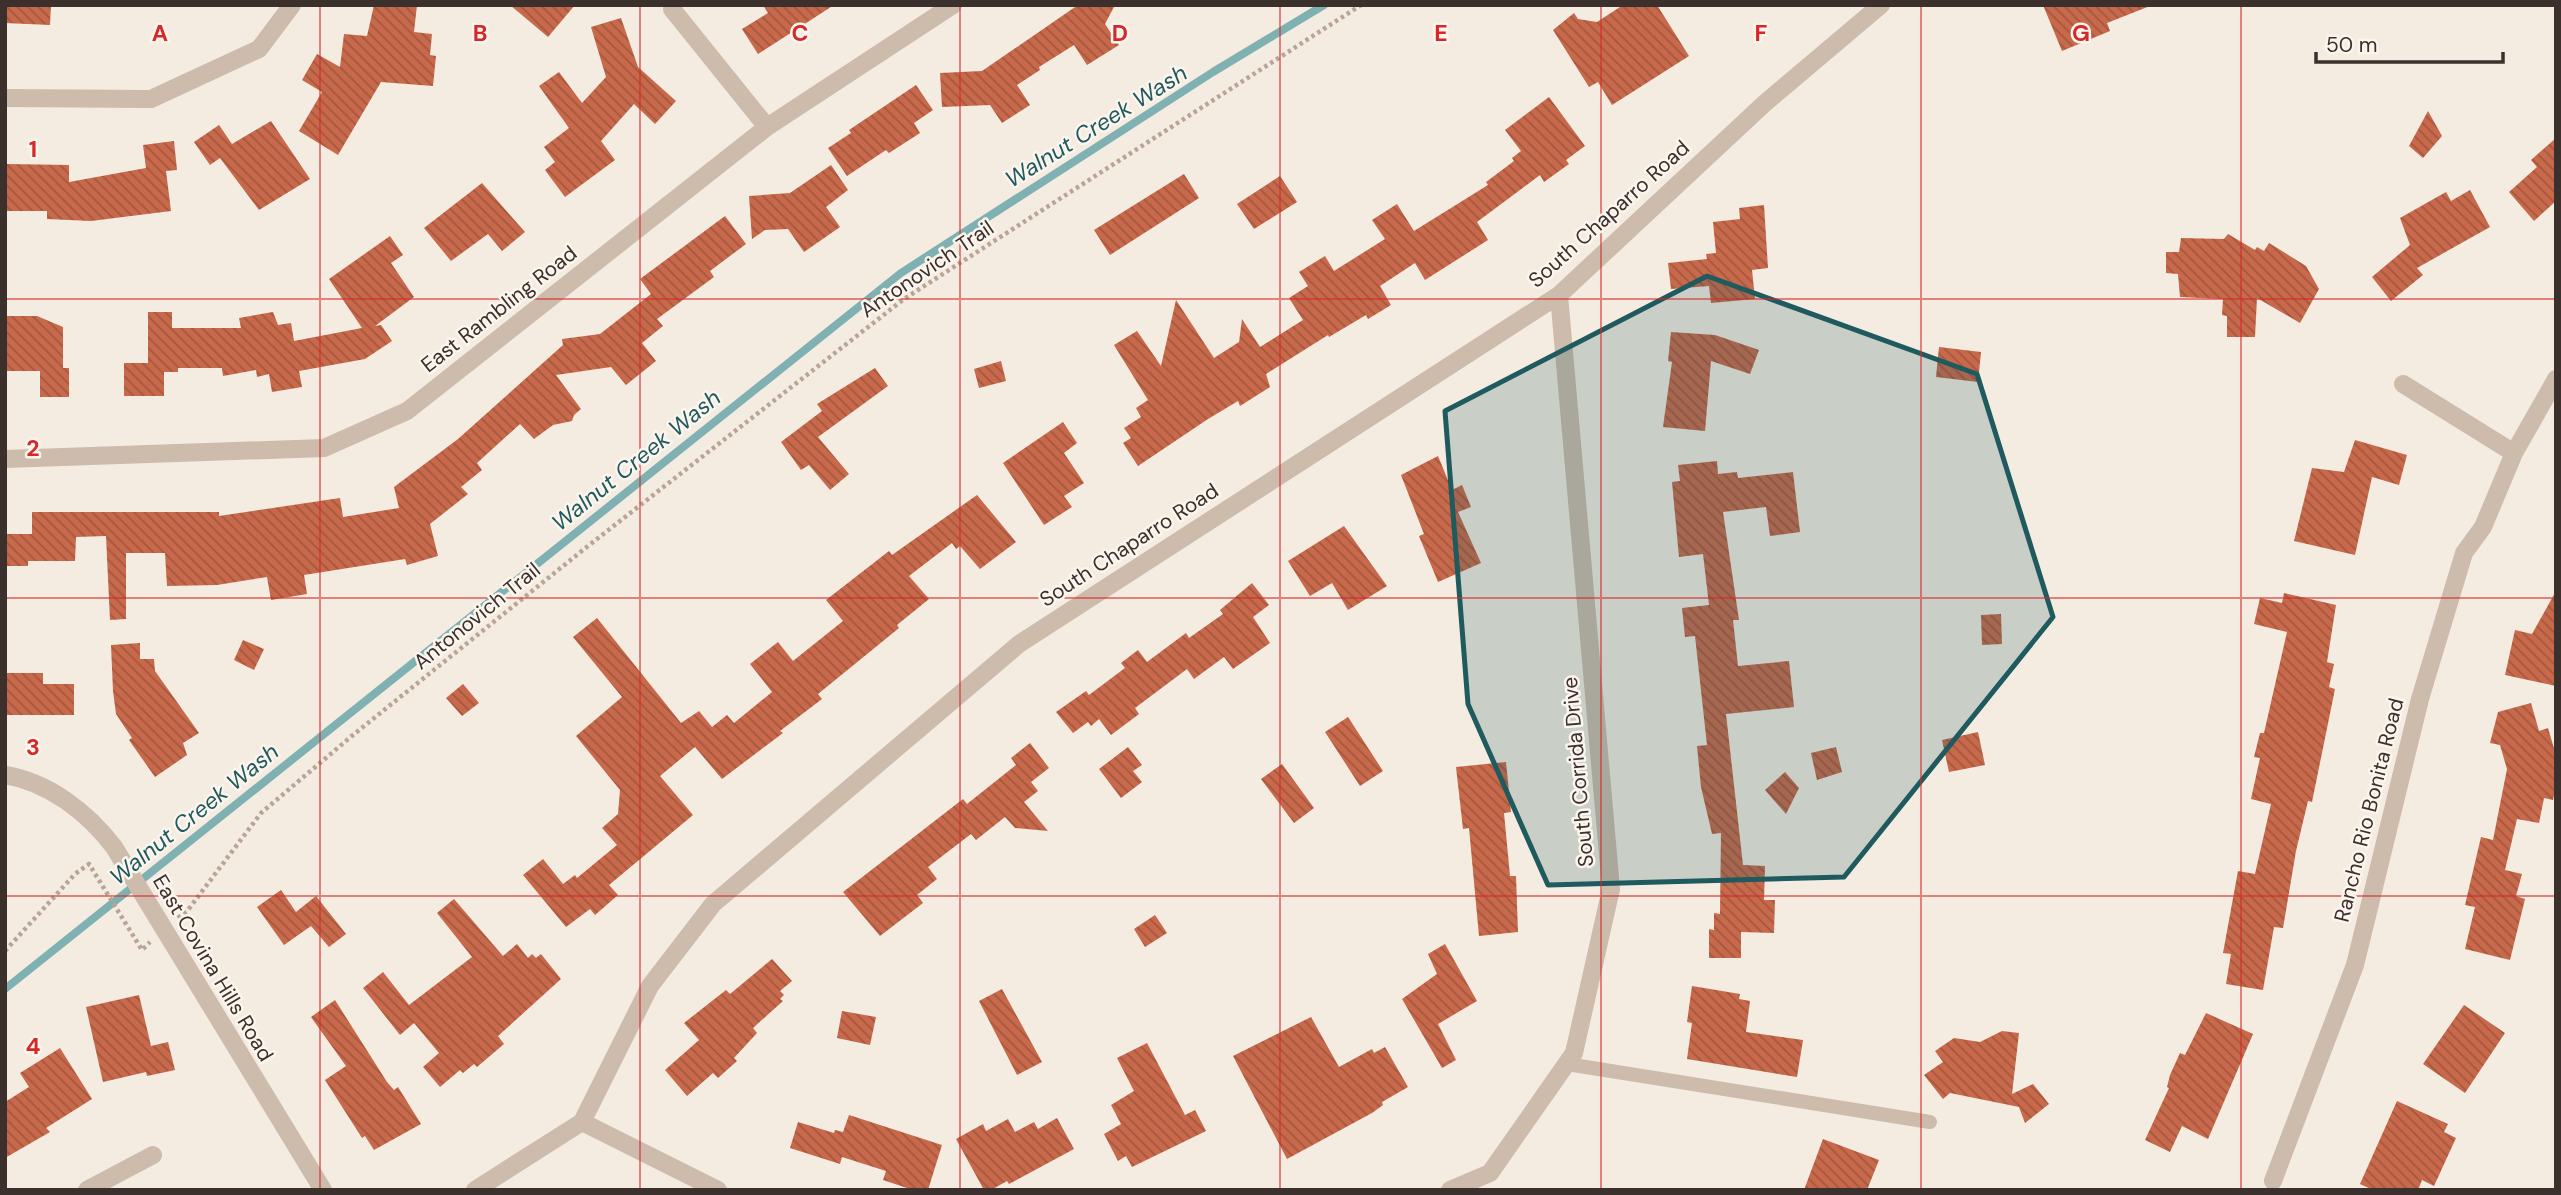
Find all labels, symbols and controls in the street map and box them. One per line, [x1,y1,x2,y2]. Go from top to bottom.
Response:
text: A [152,18,168,48]
text: B [473,18,487,48]
text: C [792,18,808,48]
text: D [1112,18,1128,48]
text: E [1434,18,1448,48]
text: F [1755,18,1768,48]
text: G [2072,18,2090,48]
scale bar [2316,21,2503,65]
text: 50 m [2326,31,2377,59]
water label: Walnut Creek Wash [999,58,1193,194]
text: 1 [29,134,37,164]
street label: South Chaparro Road [1522,134,1696,294]
street label: Antonovich Trail [855,214,999,324]
street label: East Rambling Road [415,239,583,379]
water label: Walnut Creek Wash [545,382,727,538]
text: 2 [26,433,40,463]
street label: South Chaparro Road [1034,477,1224,613]
street label: Antonovich Trail [408,556,546,676]
street label: South Corrida Drive [1556,676,1600,868]
street label: Rancho Rio Bonita Road [2328,695,2410,925]
text: 3 [26,732,40,762]
water label: Walnut Creek Wash [103,736,285,892]
street label: East Covina Hills Road [146,869,280,1067]
text: 4 [26,1031,41,1061]

